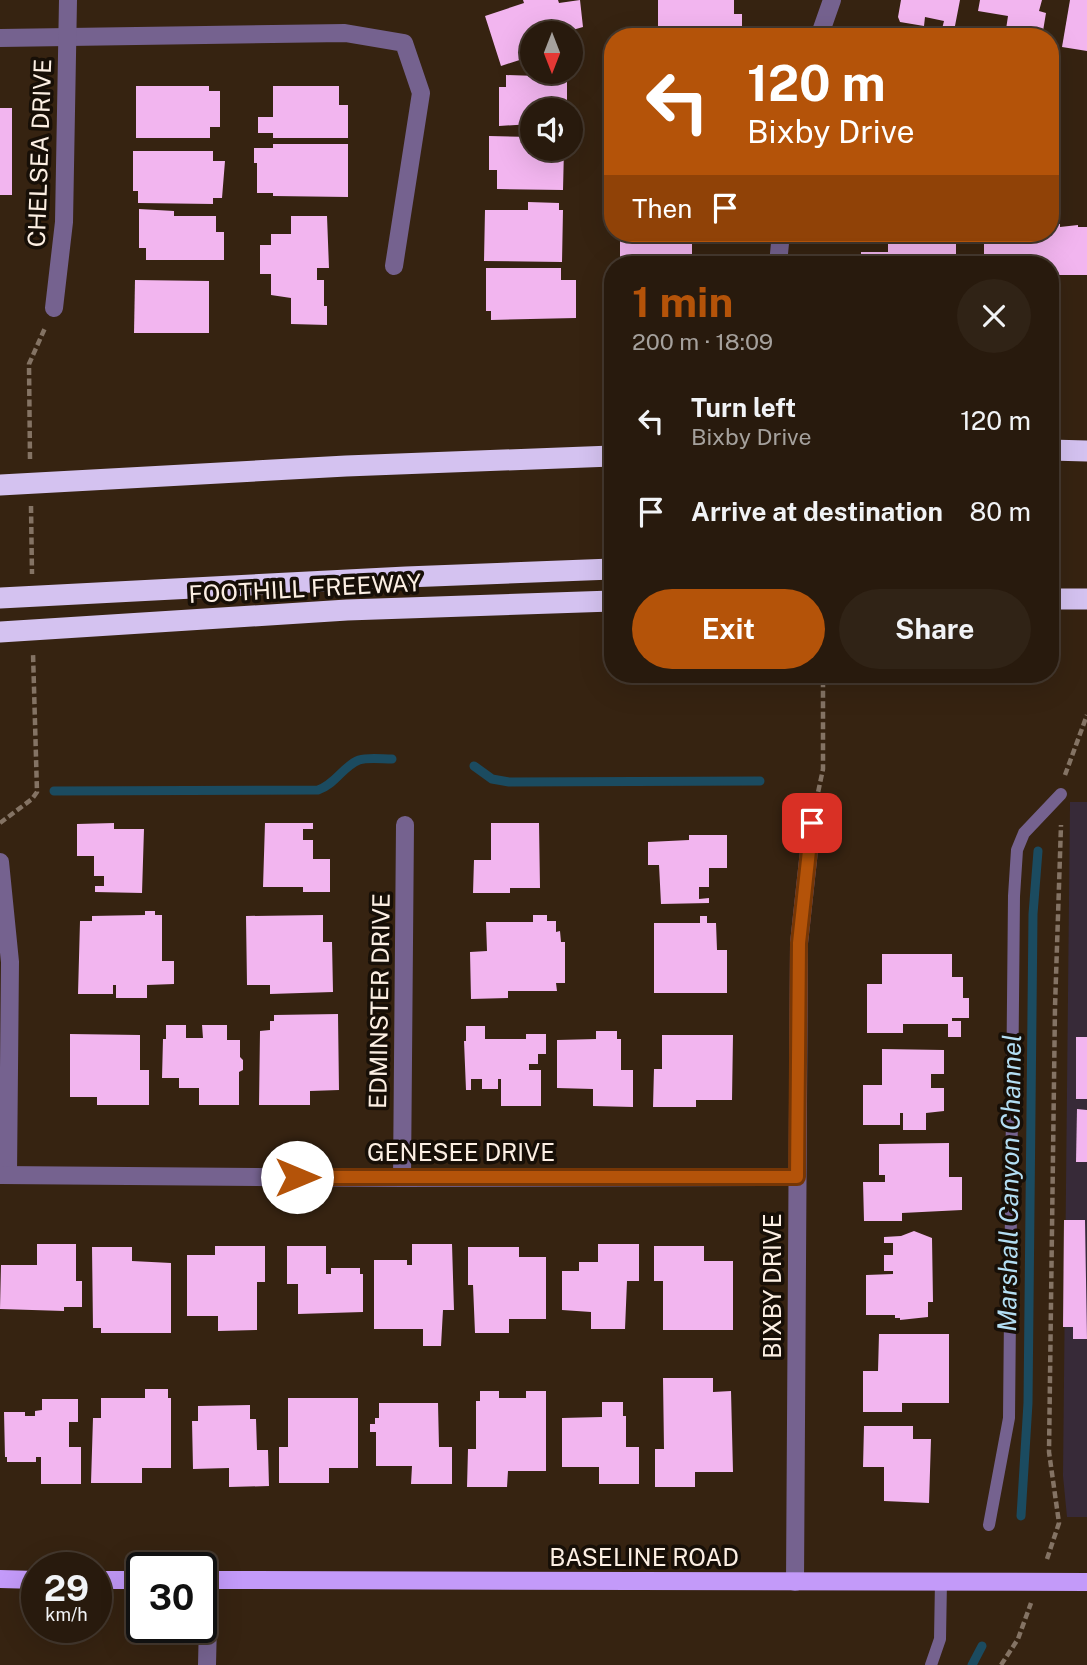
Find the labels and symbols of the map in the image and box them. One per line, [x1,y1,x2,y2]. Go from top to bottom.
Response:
north arrow [520,21,583,84]
street label: CHELSEA DRIVE [22,58,56,248]
street label: FOOTHILL FREEWAY [188,568,423,608]
pin [782,793,842,853]
street label: EDMINSTER DRIVE [363,893,395,1109]
water label: Marshall Canyon Channel [991,1034,1027,1332]
street label: GENESEE DRIVE [367,1138,555,1166]
position arrow [260,1140,334,1214]
street label: BIXBY DRIVE [758,1213,786,1359]
street label: BASELINE ROAD [549,1543,739,1571]
speed limit sign: 30 [126,1552,217,1643]

